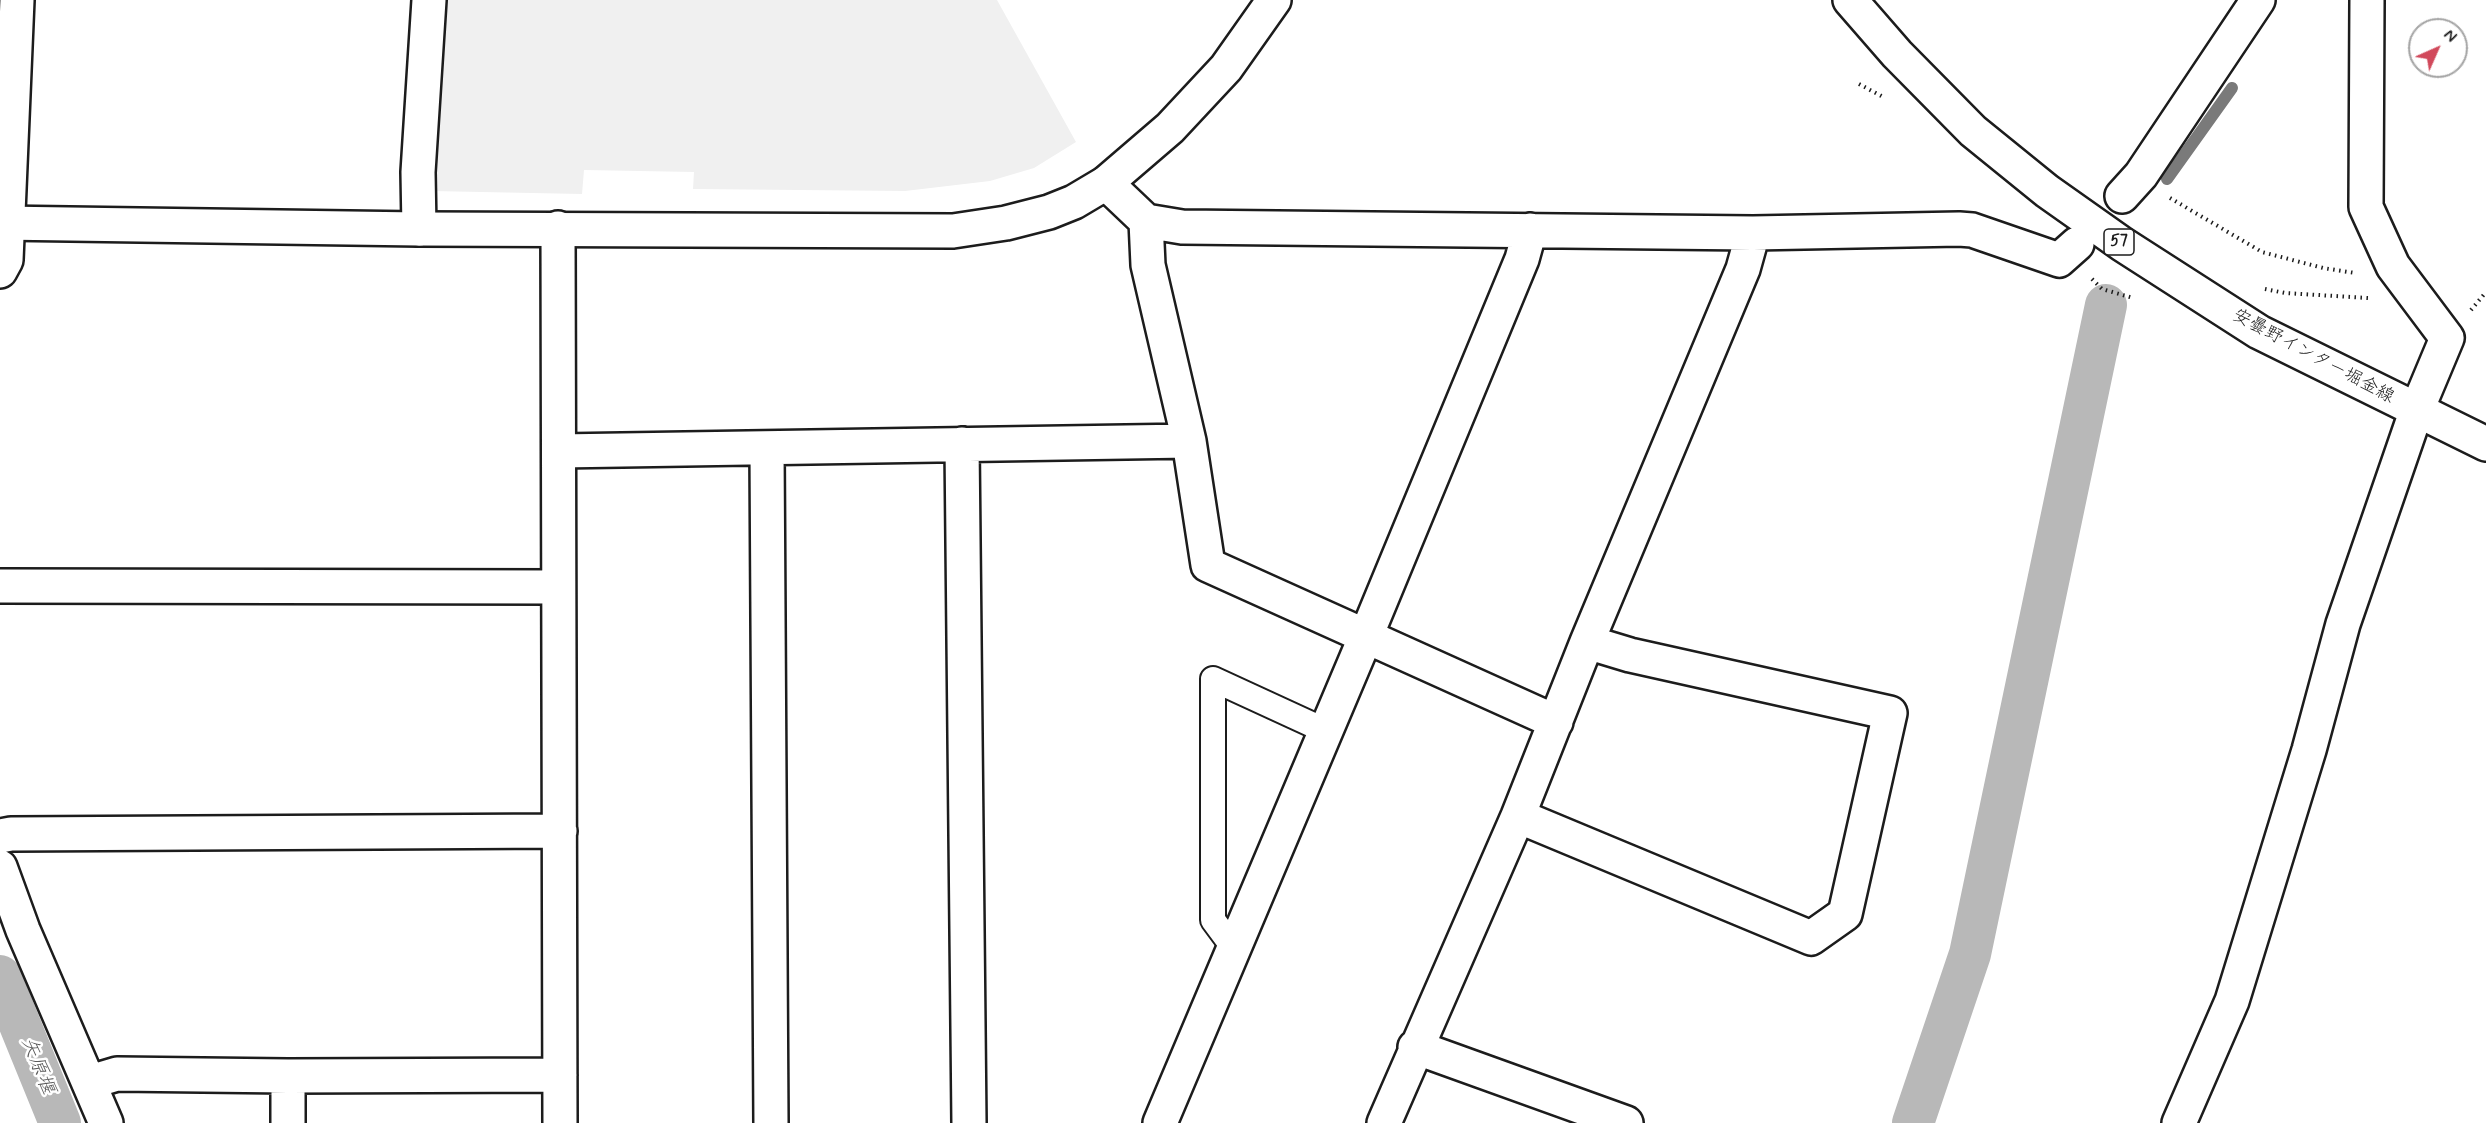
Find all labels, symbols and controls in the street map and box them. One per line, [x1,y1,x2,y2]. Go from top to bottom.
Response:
north arrow [2408,18,2468,78]
text: N [2438,25,2461,48]
road number: 57 [2104,229,2134,255]
street label: 安曇野インター堀金線 [2228,305,2398,409]
water label: 矢原堰 [15,1034,59,1098]

